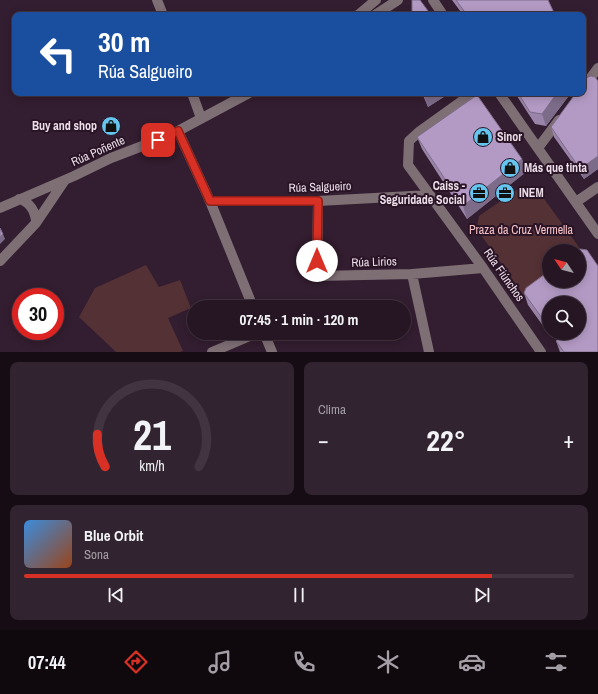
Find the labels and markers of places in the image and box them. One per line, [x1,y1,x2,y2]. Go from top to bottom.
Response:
shop icon: Buy and shop [100,115,122,137]
place label: Buy and shop [32,118,97,134]
pin [141,123,175,157]
shop icon: Sinor [472,126,494,148]
place label: Sinor [497,129,522,145]
shop icon: Más que tinta [499,157,521,179]
place label: Más que tinta [524,160,587,176]
place label: Caiss - Seguridade Social [380,178,466,208]
office icon: Caiss - Seguridade Social [468,182,490,204]
office icon: INEM [494,182,516,204]
place label: INEM [519,185,544,201]

